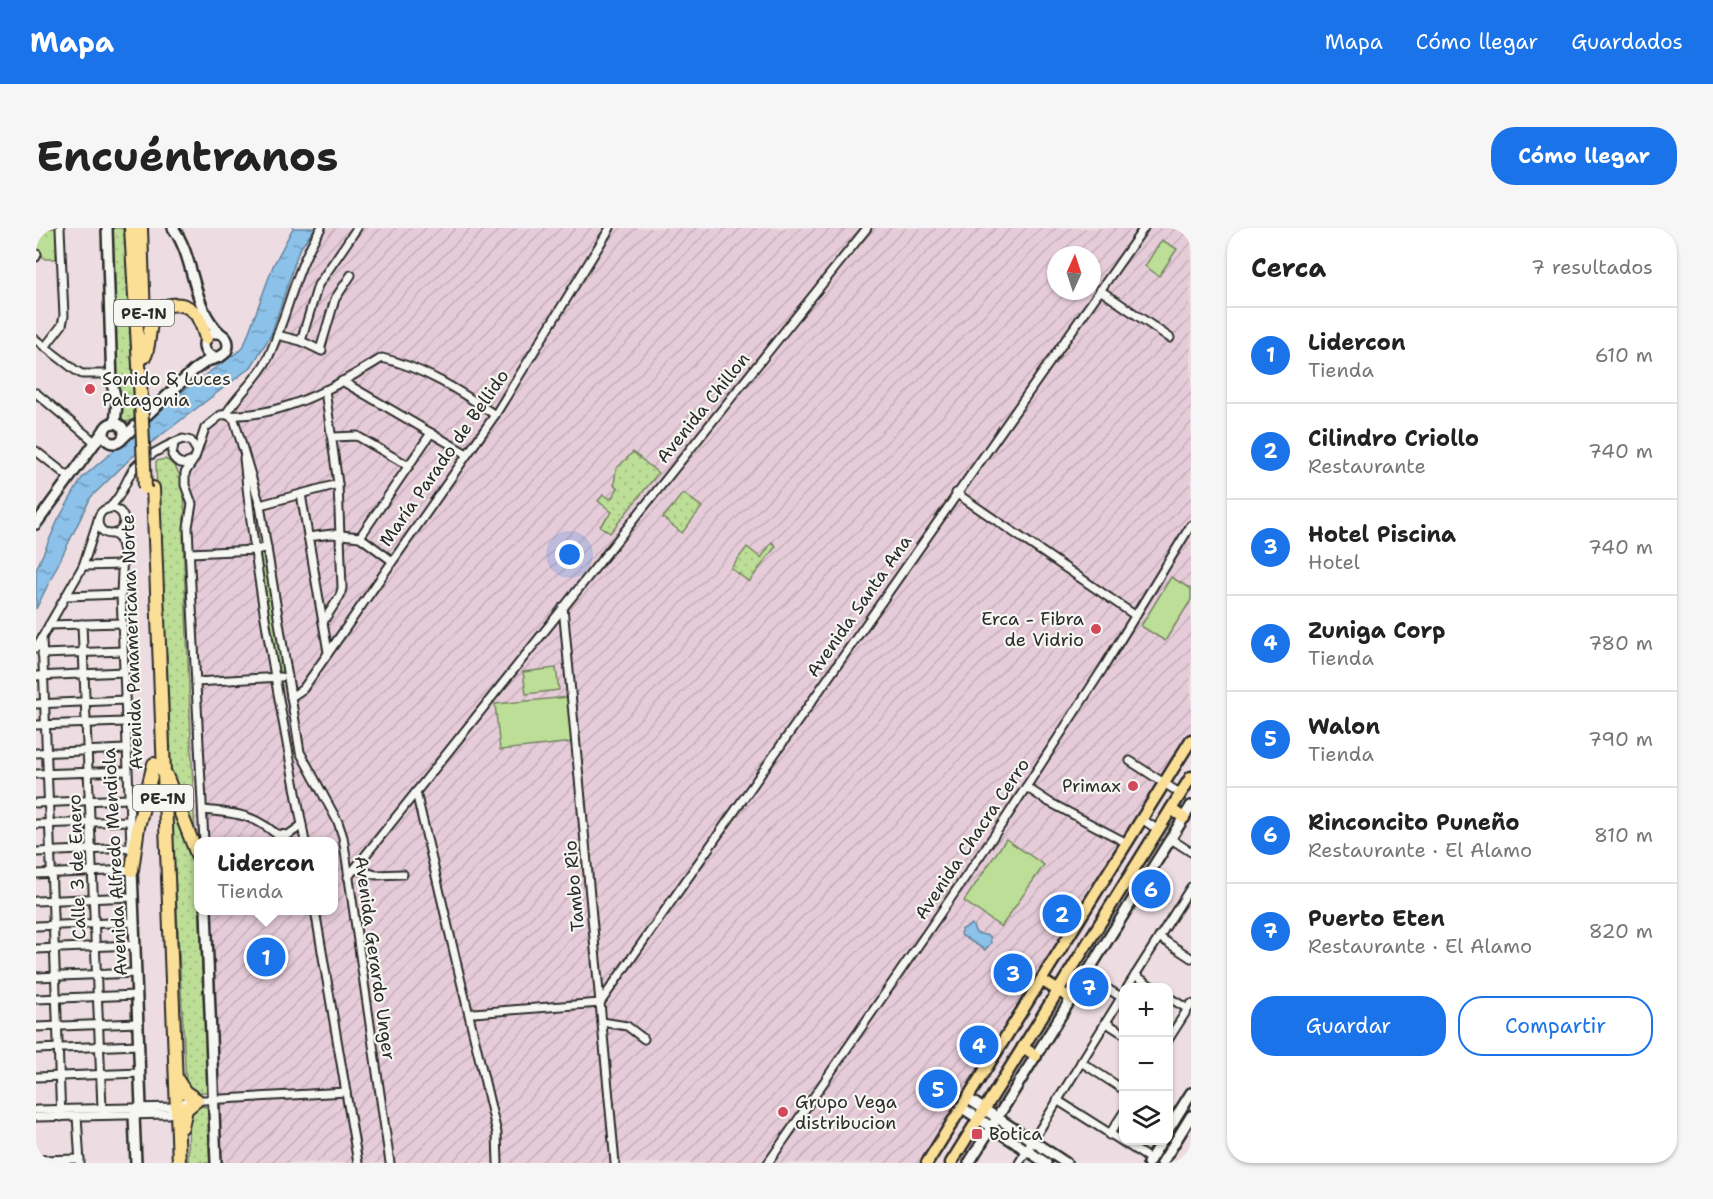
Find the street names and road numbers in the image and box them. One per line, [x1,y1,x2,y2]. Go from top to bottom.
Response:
road number: PE-1N [114,300,174,326]
street label: Avenida Chillon [651,348,755,468]
street label: María Parado de Bellido [374,365,514,551]
street label: Avenida Panamericana Norte [116,514,148,770]
street label: Avenida Santa Ana [801,530,917,682]
street label: Avenida Alfredo Mendiola [97,747,133,977]
street label: Avenida Chacra Cerro [909,754,1035,924]
road number: PE-1N [133,785,193,811]
street label: Calle 3 de Enero [62,794,92,940]
street label: Tambo Rio [558,839,590,933]
street label: Avenida Gerardo Unger [349,854,401,1062]

